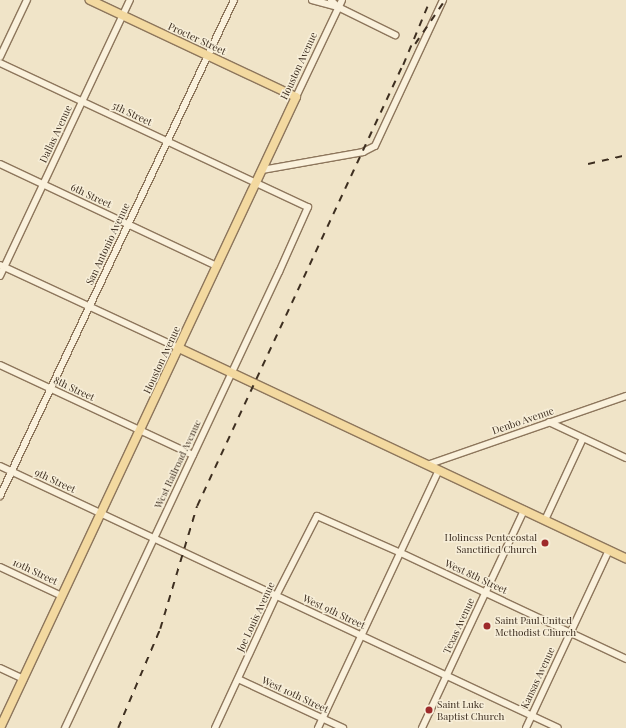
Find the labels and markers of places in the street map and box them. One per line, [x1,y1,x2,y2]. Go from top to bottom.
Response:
place label: Holiness Pentecostal Sanctified Church [444,531,537,554]
marker: Holiness Pentecostal Sanctified Church [540,538,550,548]
place label: Saint Paul United Methodist Church [495,614,576,638]
marker: Saint Paul United Methodist Church [482,621,492,631]
place label: Saint Luke Baptist Church [437,698,505,722]
marker: Saint Luke Baptist Church [424,705,434,715]

